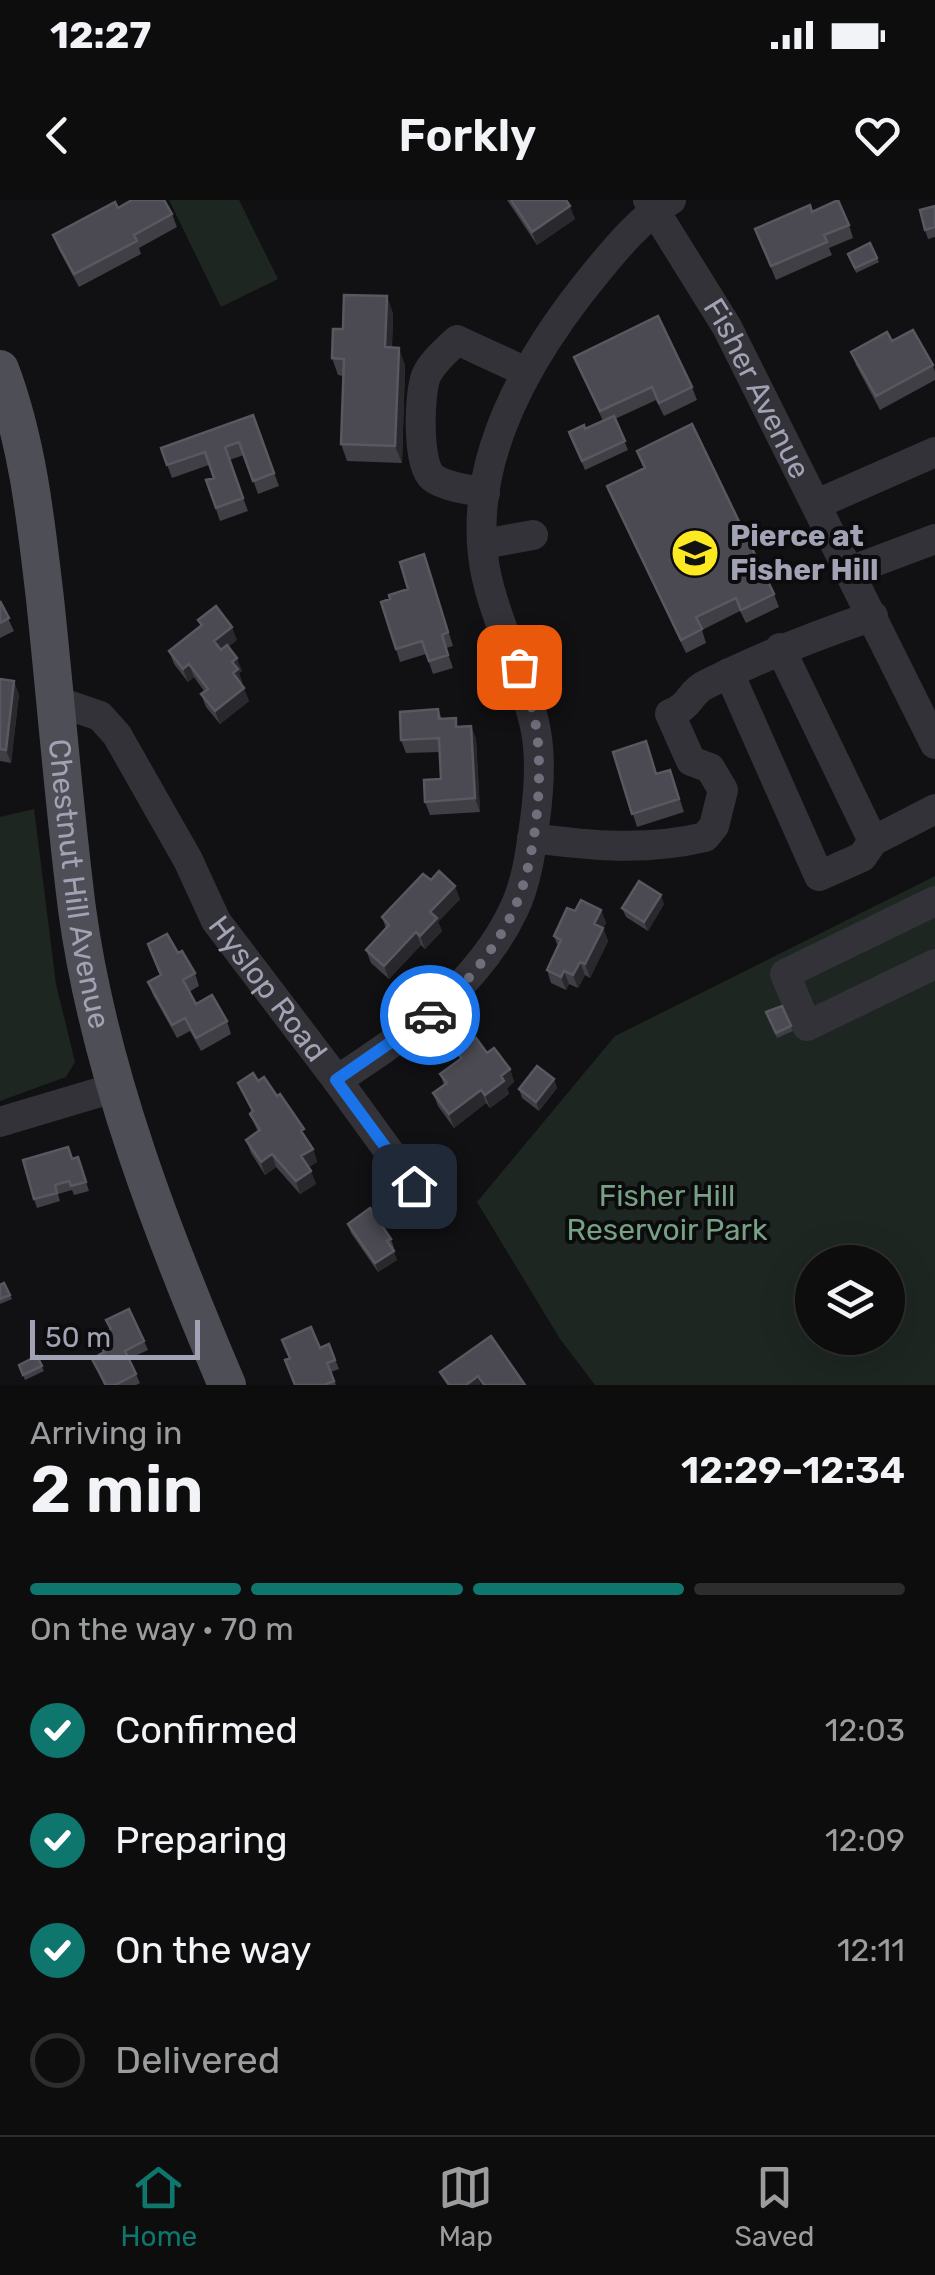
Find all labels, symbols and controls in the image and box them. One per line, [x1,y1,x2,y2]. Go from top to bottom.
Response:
text: 12:27 [50,12,151,58]
icon: back [30,108,85,163]
icon: heart [850,108,905,163]
text: Forkly [399,109,536,162]
street label: Fisher Avenue [696,292,818,485]
place label: Pierce at Fisher Hill [730,518,879,588]
school or university icon: Pierce at Fisher Hill [669,527,721,579]
pin [477,625,562,710]
icon: bag [492,640,547,695]
street label: Chestnut Hill Avenue [41,737,118,1032]
street label: Hyslop Road [201,909,334,1069]
courier [380,965,480,1065]
icon: car [403,988,458,1043]
pin [372,1144,457,1229]
icon: home [387,1159,442,1214]
park label: Fisher Hill Reservoir Park [567,1178,768,1248]
map controls [795,1245,905,1355]
button: layers [795,1245,905,1355]
scale bar [30,1315,200,1360]
text: 50 m [45,1321,111,1354]
text: Arriving in [30,1414,182,1452]
text: 12:29–12:34 [681,1447,905,1493]
text: 2 min [30,1451,204,1528]
text: On the way · 70 m [30,1610,294,1648]
icon: check [30,1703,85,1758]
text: Confirmed [115,1707,298,1753]
text: 12:03 [825,1711,905,1749]
icon: check [30,1813,85,1868]
text: Preparing [115,1817,288,1863]
text: 12:09 [825,1821,905,1859]
icon: check [30,1923,85,1978]
text: On the way [115,1927,311,1973]
text: 12:11 [837,1931,905,1969]
text: Delivered [115,2037,280,2083]
tab: Home [121,2160,197,2253]
tab: Map [438,2160,493,2253]
tab: Saved [734,2160,814,2253]

